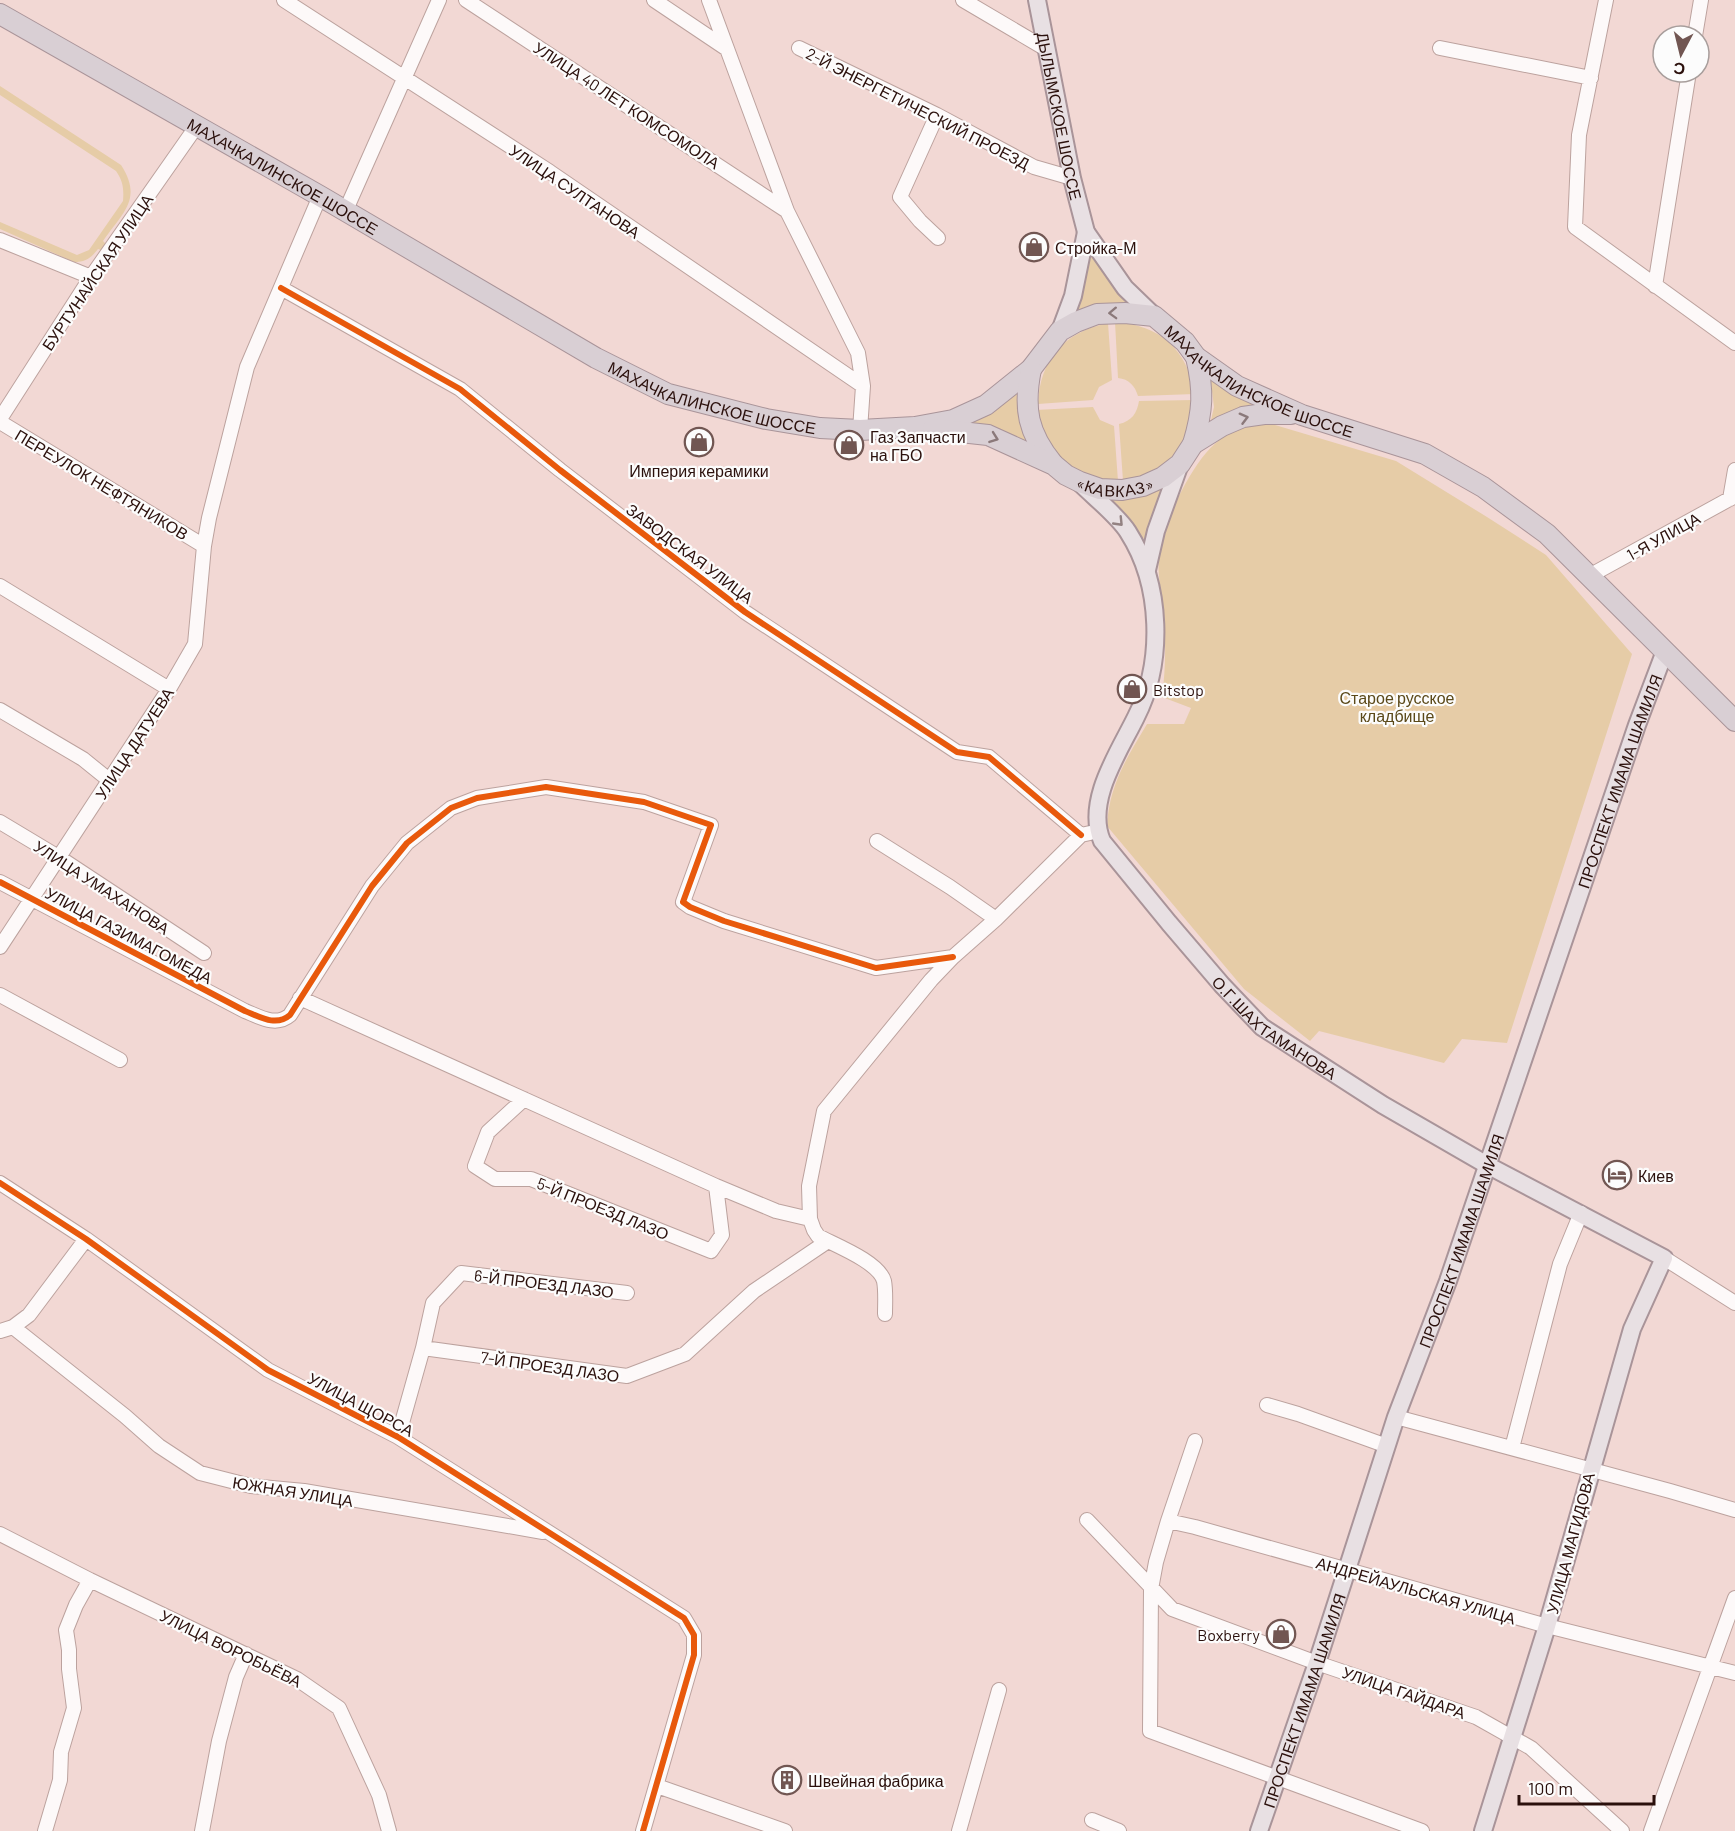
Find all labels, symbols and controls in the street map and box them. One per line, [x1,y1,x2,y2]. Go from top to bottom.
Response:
north arrow [1651,24,1711,84]
street label: ДЫЛЫМСКОЕ ШОССЕ [1034,30,1087,202]
street label: УЛИЦА 40 ЛЕТ КОМСОМОЛА [530,38,724,172]
street label: 2-Й ЭНЕРГЕТИЧЕСКИЙ ПРОЕЗД [803,43,1033,173]
text: С [1672,59,1686,80]
street label: МАХАЧКАЛИНСКОЕ ШОССЕ [185,113,382,238]
street label: УЛИЦА СУЛТАНОВА [506,140,644,242]
street label: БУРТУНАЙСКАЯ УЛИЦА [38,190,157,354]
shop icon: Стройка-М [1018,231,1050,263]
place label: Стройка-М [1055,238,1137,257]
one-way arrow [1108,307,1117,320]
street label: МАХАЧКАЛИНСКОЕ ШОССЕ [1161,320,1356,440]
street label: МАХАЧКАЛИНСКОЕ ШОССЕ [606,356,817,437]
one-way arrow [1238,413,1249,425]
street label: ПЕРЕУЛОК НЕФТЯНИКОВ [12,425,192,543]
shop icon: Империя керамики [683,426,715,458]
place label: Газ Запчасти на ГБО [870,427,966,464]
shop icon: Газ Запчасти на ГБО [833,429,865,461]
one-way arrow [988,431,998,444]
place label: Империя керамики [629,461,769,480]
street label: «КАВКАЗ» [1074,472,1156,500]
street label: ЗАВОДСКАЯ УЛИЦА [623,499,757,607]
street label: 1-Я УЛИЦА [1623,508,1703,564]
one-way arrow [1112,515,1123,526]
street label: ПРОСПЕКТ ИМАМА ШАМИЛЯ [1573,671,1665,891]
shop icon: Bitstop [1116,673,1148,705]
place label: Bitstop [1153,680,1204,699]
street label: УЛИЦА ДАТУЕВА [91,683,177,802]
park label: Старое русское кладбище [1339,688,1455,725]
street label: УЛИЦА УМАХАНОВА [31,836,174,938]
street label: УЛИЦА ГАЗИМАГОМЕДА [42,883,216,987]
street label: О.Г.ШАХТАМАНОВА [1209,972,1341,1083]
street label: ПРОСПЕКТ ИМАМА ШАМИЛЯ [1414,1131,1507,1350]
hotel icon: Киев [1601,1159,1633,1191]
place label: Киев [1638,1166,1674,1185]
street label: 5-Й ПРОЕЗД ЛАЗО [534,1173,672,1243]
street label: 6-Й ПРОЕЗД ЛАЗО [473,1265,615,1301]
street label: 7-Й ПРОЕЗД ЛАЗО [479,1347,621,1385]
street label: УЛИЦА ЩОРСА [305,1368,417,1440]
street label: УЛИЦА МАГИДОВА [1542,1470,1598,1616]
street label: ЮЖНАЯ УЛИЦА [231,1472,355,1510]
street label: АНДРЕЙАУЛЬСКАЯ УЛИЦА [1314,1552,1518,1628]
street label: ПРОСПЕКТ ИМАМА ШАМИЛЯ [1258,1591,1348,1810]
street label: УЛИЦА ВОРОБЬЁВА [157,1605,305,1691]
shop icon: Boxberry [1265,1618,1297,1650]
place label: Boxberry [1197,1625,1261,1644]
street label: УЛИЦА ГАЙДАРА [1340,1662,1468,1722]
building icon: Швейная фабрика [771,1764,803,1796]
scale bar [1519,1768,1654,1806]
place label: Швейная фабрика [808,1771,944,1790]
text: 100 m [1528,1777,1573,1799]

